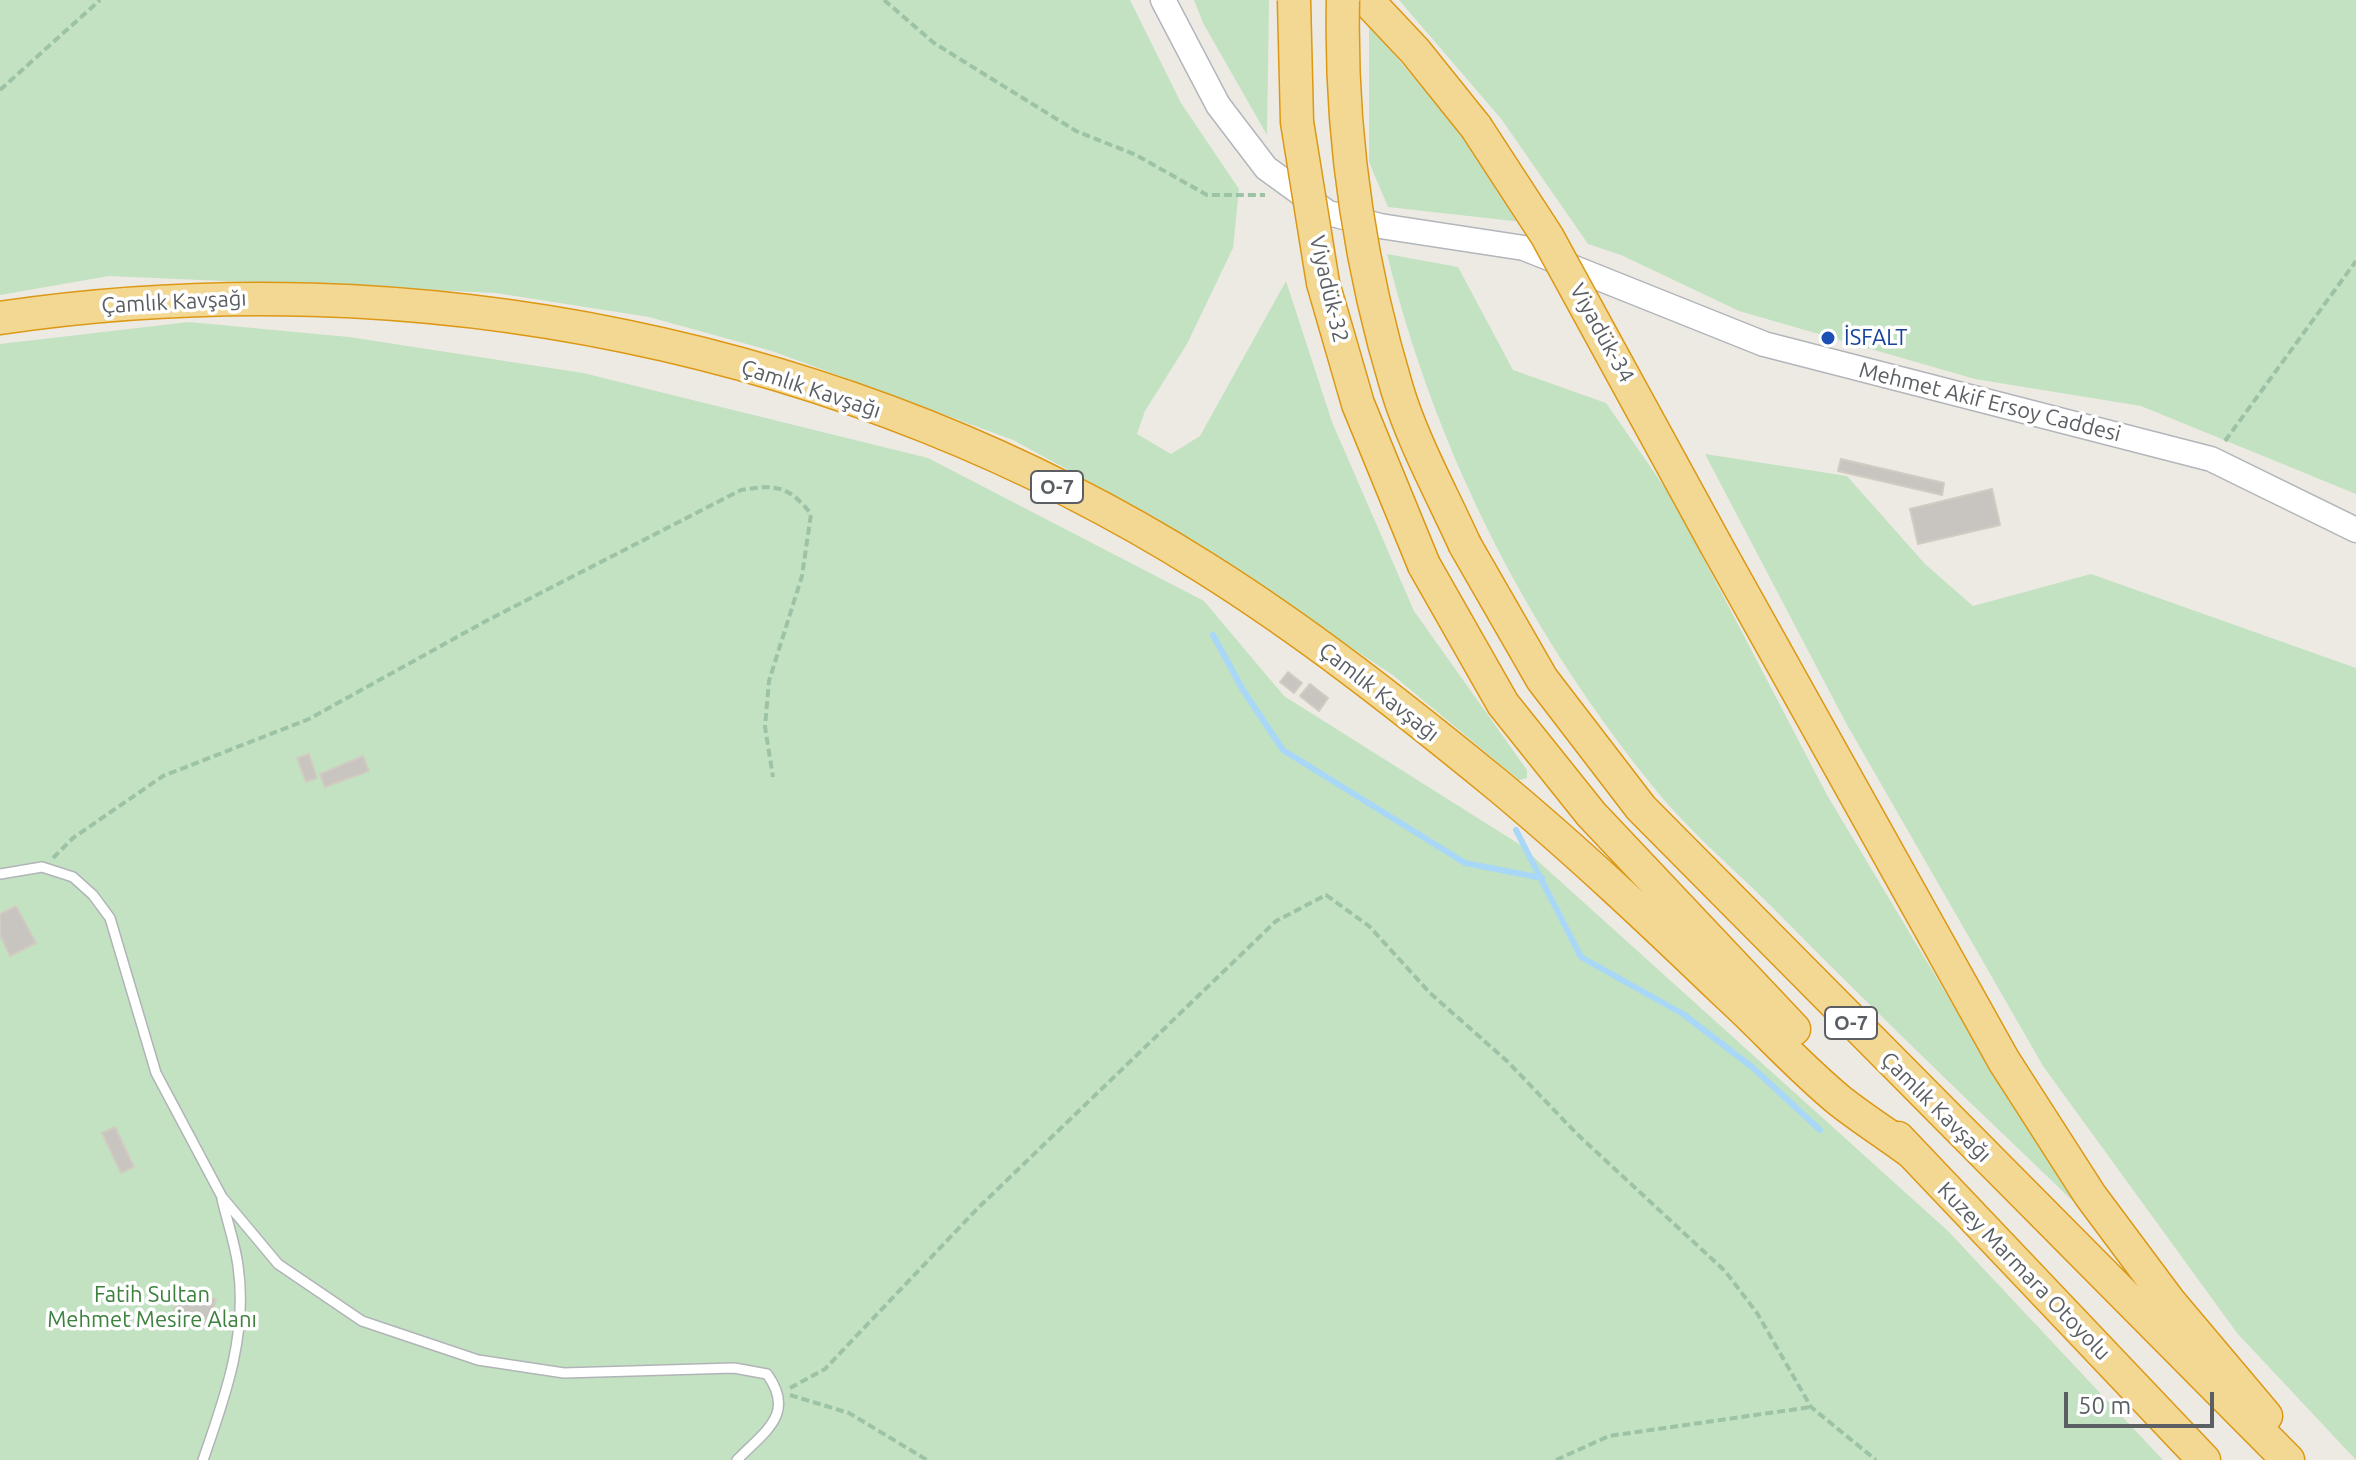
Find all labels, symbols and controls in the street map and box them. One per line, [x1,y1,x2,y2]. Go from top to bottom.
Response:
street label: Viyadük-32 [1304,233,1354,345]
street label: Viyadük-34 [1564,279,1640,387]
street label: Çamlık Kavşağı [101,285,247,319]
place label: İSFALT [1844,325,1907,351]
marker: İSFALT [1819,329,1837,347]
street label: Çamlık Kavşağı [738,354,884,424]
street label: Mehmet Akif Ersoy Caddesi [1856,357,2124,447]
road number: O-7 [1031,471,1083,503]
street label: Çamlık Kavşağı [1314,637,1444,747]
road number: O-7 [1825,1007,1877,1039]
street label: Çamlık Kavşağı [1875,1046,1997,1168]
street label: Kuzey Marmara Otoyolu [1932,1176,2116,1366]
park label: Fatih Sultan Mehmet Mesire Alanı [47,1282,257,1334]
scale bar [2068,1376,2218,1426]
text: 50 m [2078,1392,2131,1419]

